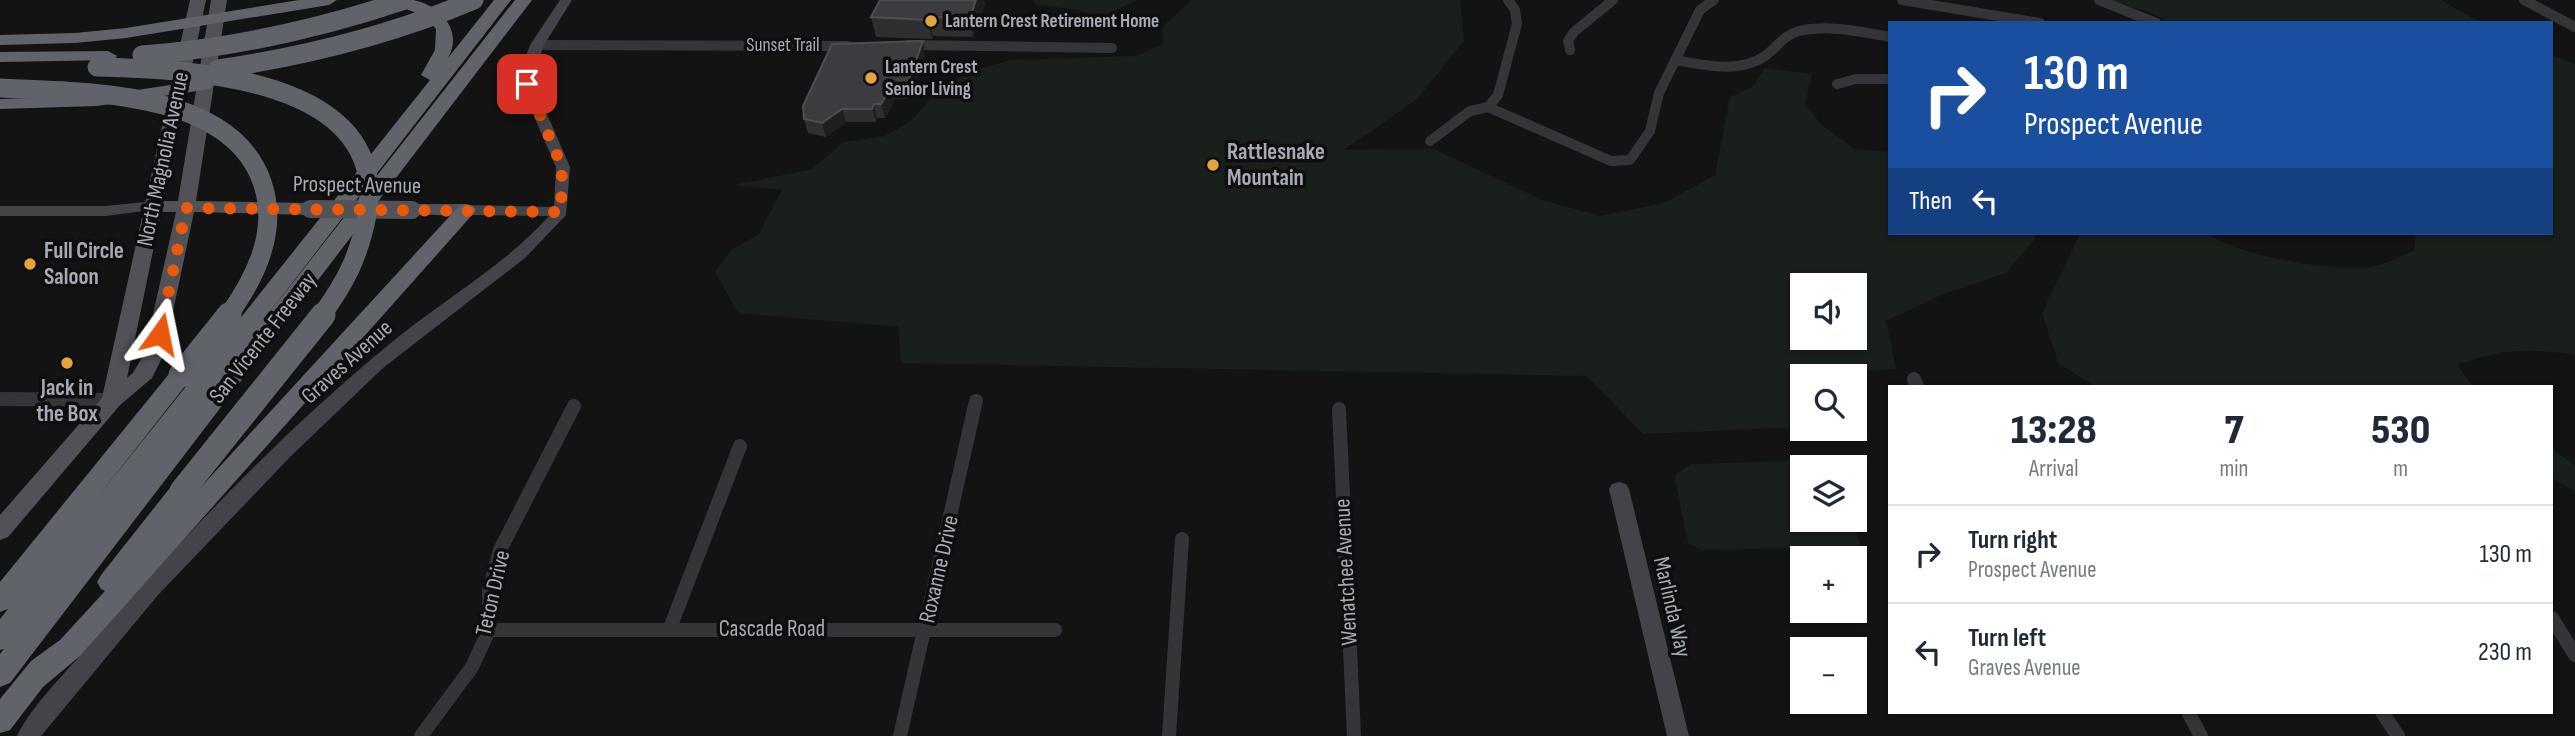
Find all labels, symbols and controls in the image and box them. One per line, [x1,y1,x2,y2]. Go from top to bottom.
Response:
place label: Lantern Crest Retirement Home [945,10,1159,33]
marker: Lantern Crest Retirement Home [923,13,939,29]
street label: Sunset Trail [746,34,820,57]
text: 130 m [2024,45,2129,104]
icon: right [1909,49,2000,140]
pin [497,54,557,114]
place label: Lantern Crest Senior Living [885,56,978,101]
icon: arrive [508,65,546,103]
street label: North Magnolia Avenue [131,69,195,249]
marker: Lantern Crest Senior Living [863,70,879,86]
text: Prospect Avenue [2024,105,2203,144]
place label: Rattlesnake Mountain [1227,138,1325,192]
marker: Rattlesnake Mountain [1205,157,1221,173]
street label: Prospect Avenue [293,170,421,200]
icon: left [1966,182,2004,220]
text: Then [1909,186,1952,217]
place label: Full Circle Saloon [44,237,124,291]
marker: Full Circle Saloon [22,256,38,272]
street label: San Vicente Freeway [203,267,323,409]
map controls [1790,273,1867,714]
button: sound [1790,273,1867,350]
position arrow [123,297,197,371]
street label: Graves Avenue [296,314,398,410]
marker: Jack in the Box [59,355,75,371]
button: search [1790,364,1867,441]
place label: Jack in the Box [36,374,98,428]
text: 13:28 [2011,405,2097,456]
text: 7 [2224,405,2243,456]
text: 530 [2371,405,2430,456]
button: layers [1790,455,1867,532]
text: Arrival [2029,455,2078,483]
text: min [2220,455,2248,483]
text: m [2393,455,2408,483]
street label: Wenatchee Avenue [1328,498,1364,646]
street label: Roxanne Drive [913,512,965,626]
text: Turn right [1968,525,2057,556]
icon: right [1909,535,1947,573]
text: 130 m [2480,539,2532,570]
button: + [1790,546,1867,623]
street label: Teton Drive [470,547,516,639]
street label: Marlinda Way [1647,554,1697,660]
text: Prospect Avenue [1968,556,2096,584]
street label: Cascade Road [719,615,825,643]
text: Turn left [1968,623,2046,654]
icon: left [1909,633,1947,671]
button: − [1790,637,1867,714]
text: 230 m [2478,637,2532,668]
text: Graves Avenue [1968,654,2081,682]

